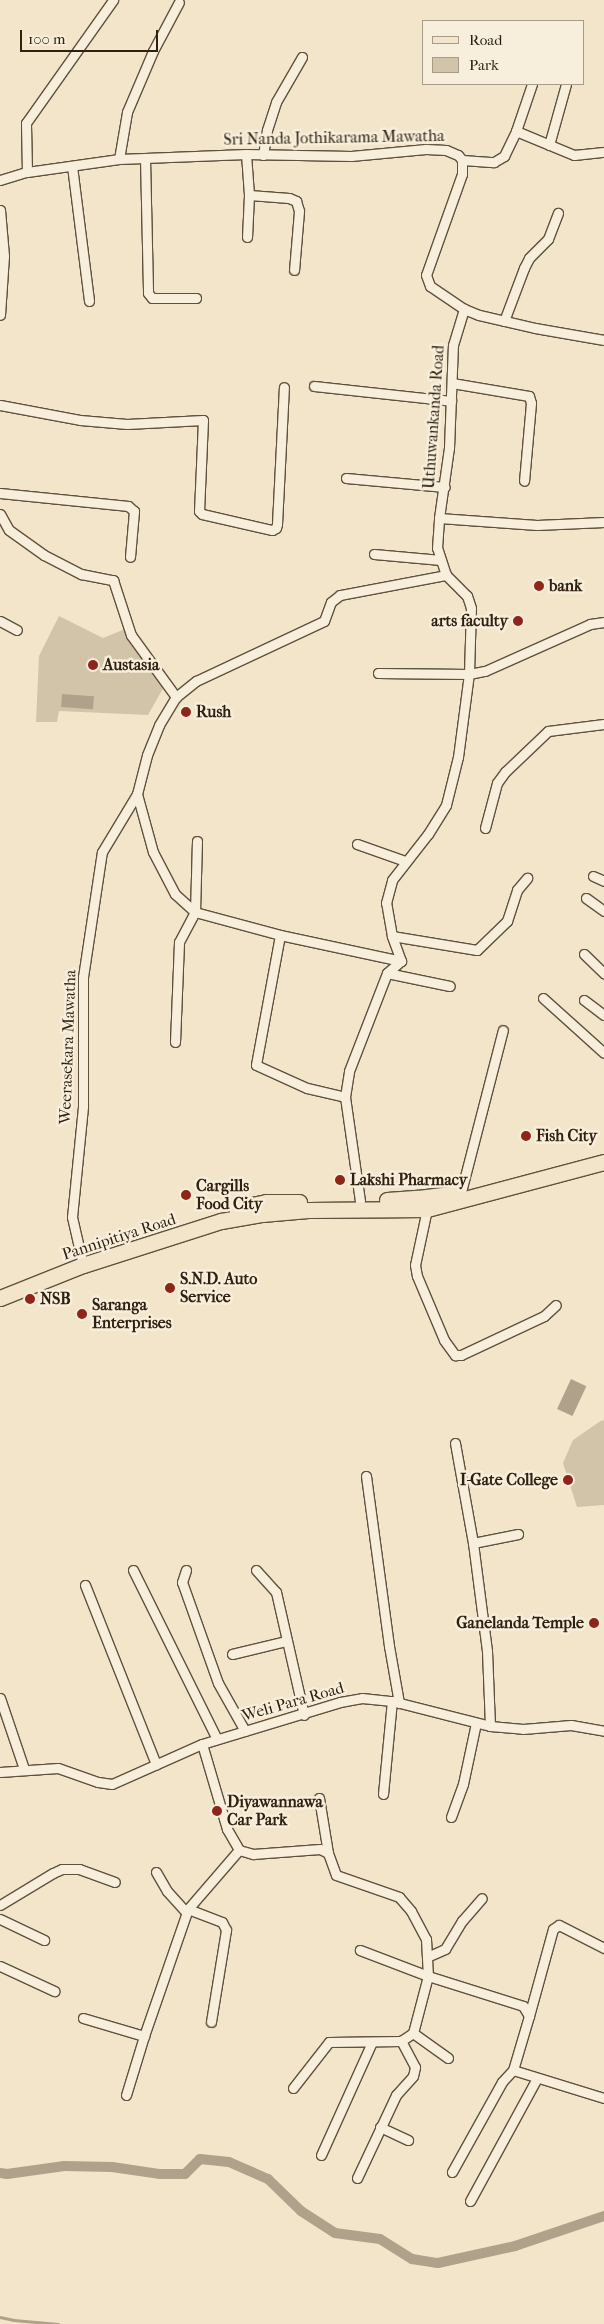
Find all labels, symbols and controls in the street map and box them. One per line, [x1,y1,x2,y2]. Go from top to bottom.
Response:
scale bar [22,20,160,52]
legend [422,20,584,85]
text: 100 m [28,30,66,48]
text: Road [469,31,502,49]
text: Park [469,56,499,74]
street label: Sri Nanda Jothikarama Mawatha [223,126,445,150]
street label: Uthuwankanda Road [419,344,449,490]
place label: bank [549,576,582,596]
marker: bank [533,580,545,592]
place label: arts faculty [431,611,508,631]
marker: arts faculty [512,615,524,627]
place label: Austasia [103,655,159,675]
marker: Austasia [87,659,99,671]
place label: Rush [196,702,231,722]
marker: Rush [180,706,192,718]
street label: Weerasekara Mawatha [56,969,80,1125]
place label: Fish City [536,1126,597,1146]
marker: Fish City [520,1130,532,1142]
place label: Lakshi Pharmacy [350,1170,467,1190]
marker: Lakshi Pharmacy [334,1174,346,1186]
place label: Cargills Food City [196,1176,262,1214]
marker: Cargills Food City [180,1189,192,1201]
street label: Pannipitiya Road [60,1210,178,1264]
place label: S.N.D. Auto Service [180,1269,257,1307]
marker: S.N.D. Auto Service [164,1282,176,1294]
place label: NSB [40,1289,71,1309]
marker: NSB [24,1293,36,1305]
place label: Saranga Enterprises [92,1295,172,1333]
marker: Saranga Enterprises [76,1308,88,1320]
place label: I-Gate College [460,1470,558,1490]
marker: I-Gate College [562,1474,574,1486]
place label: Ganelanda Temple [456,1613,584,1633]
marker: Ganelanda Temple [588,1617,600,1629]
street label: Weli Para Road [240,1678,346,1726]
place label: Diyawannawa Car Park [227,1792,323,1830]
marker: Diyawannawa Car Park [211,1805,223,1817]

